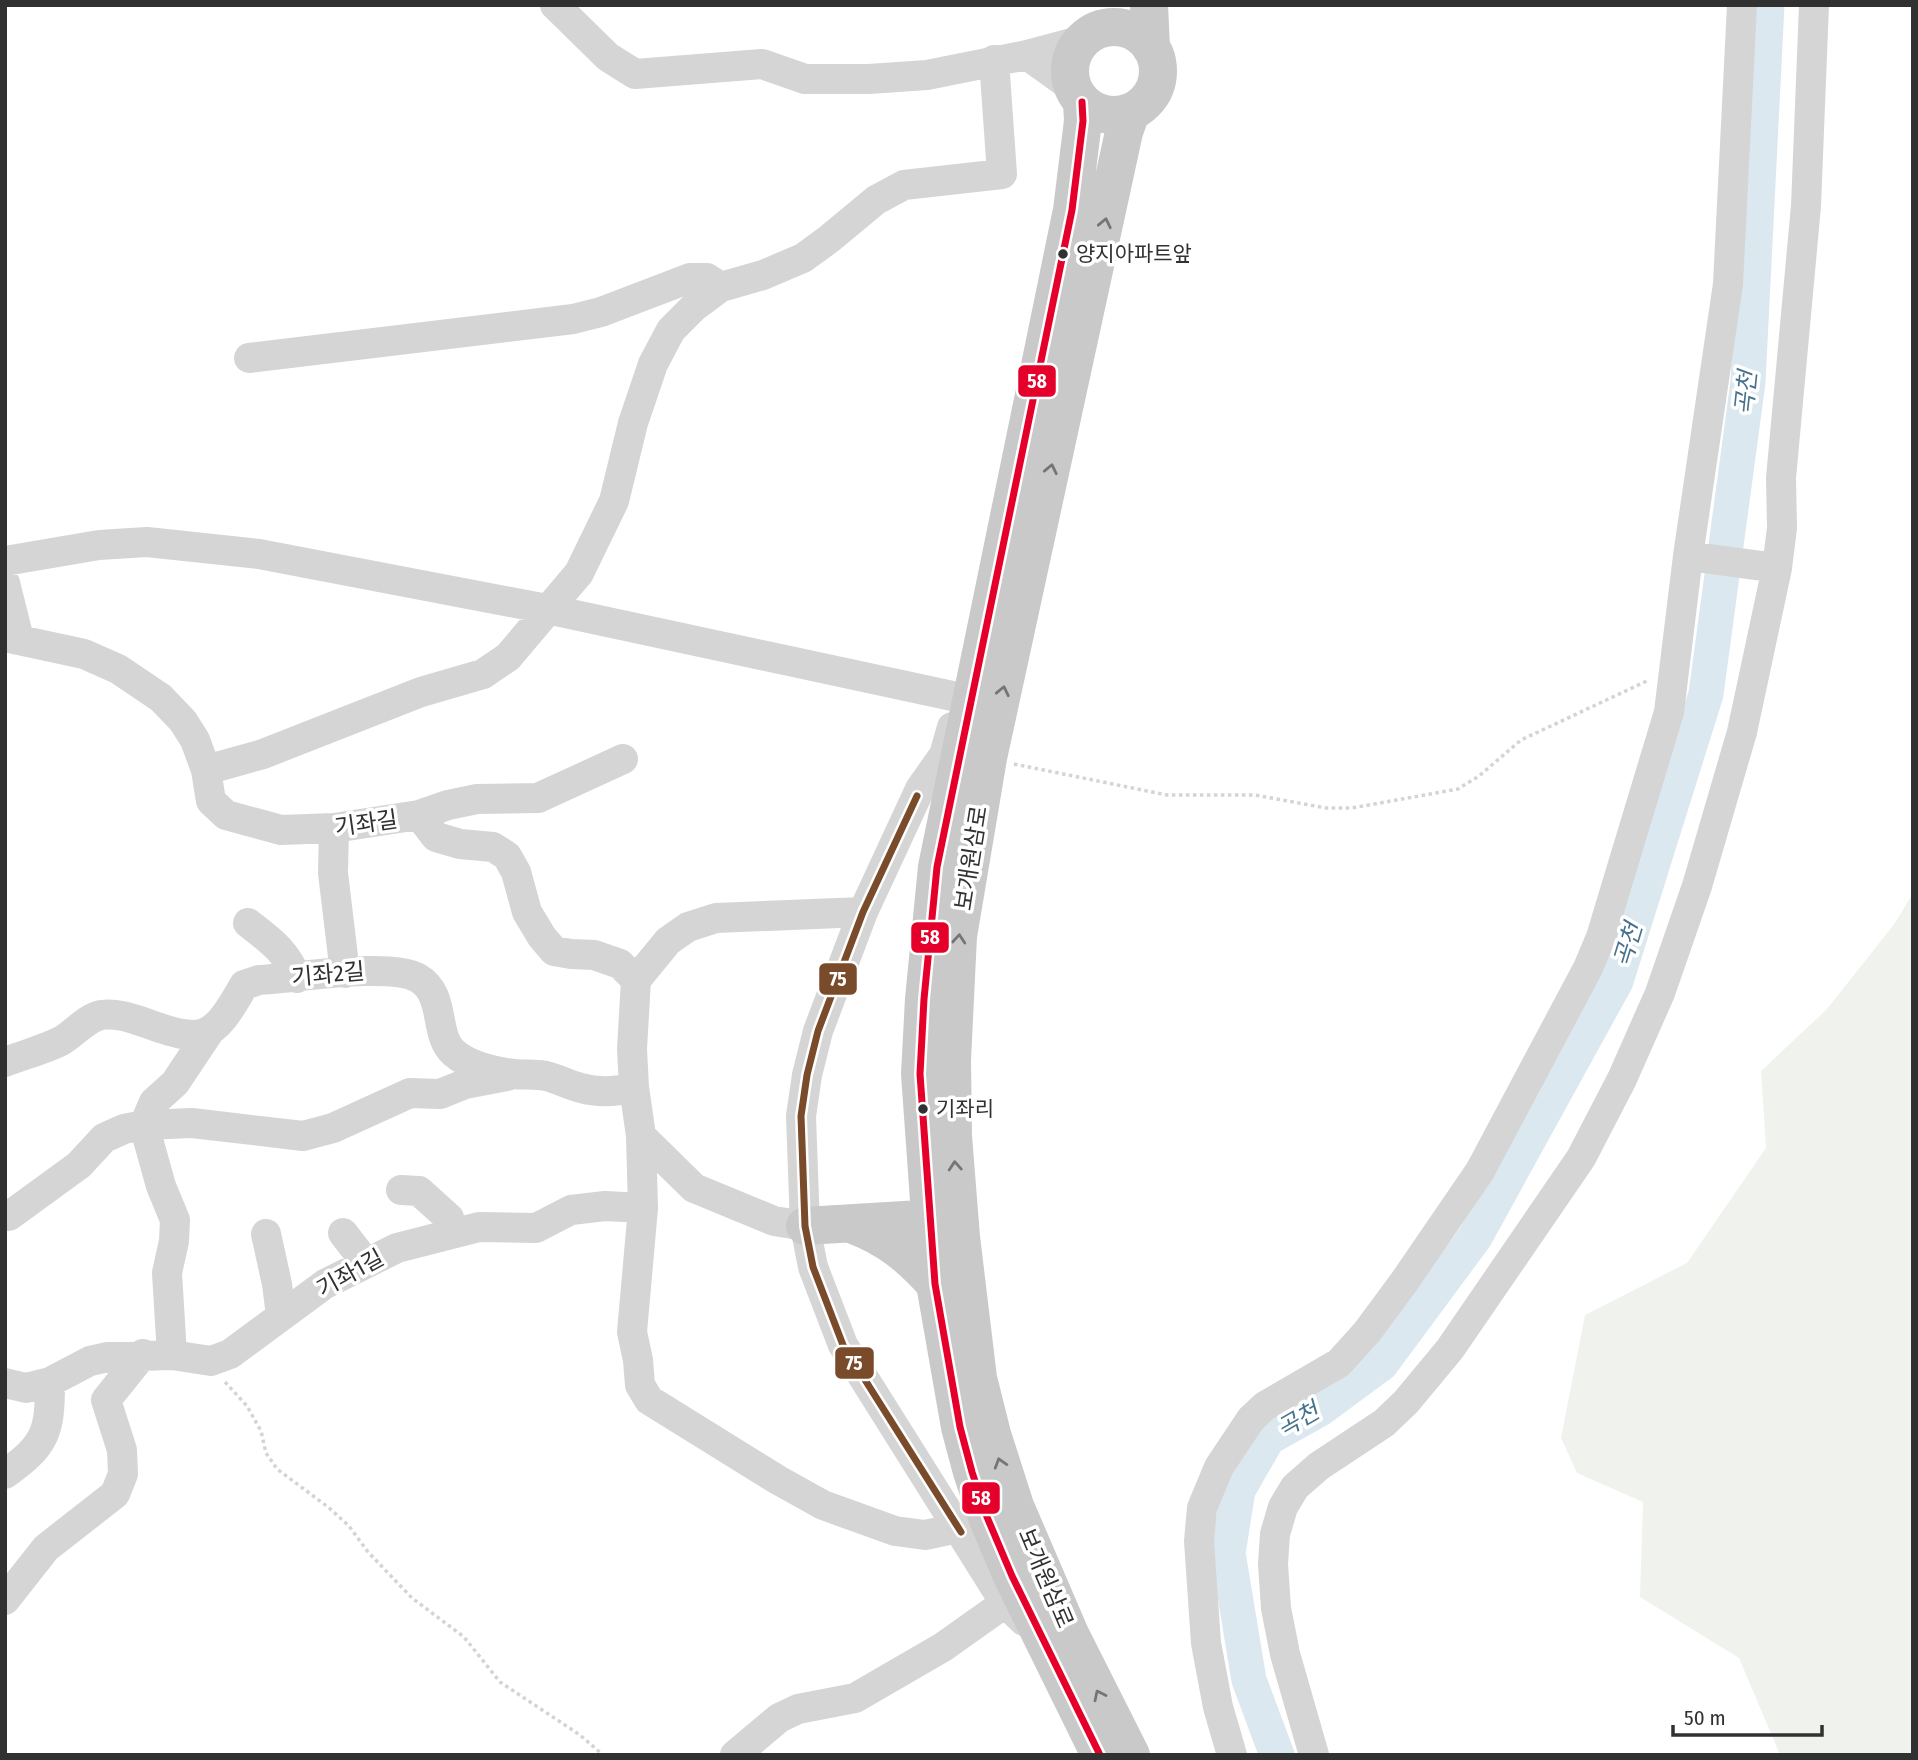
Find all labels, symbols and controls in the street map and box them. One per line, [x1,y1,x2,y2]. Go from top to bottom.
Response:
one-way arrow [1096,217,1111,229]
place label: 양지아파트앞 [1076,241,1192,267]
marker: 양지아파트앞 [1056,247,1070,261]
line badge: 58 [1017,364,1057,398]
water label: 곡천 [1730,367,1763,416]
text: 58 [1027,370,1047,393]
one-way arrow [1043,463,1057,475]
one-way arrow [994,685,1009,697]
street label: 보개원삼로 [949,804,993,912]
street label: 기좌길 [333,805,399,841]
water label: 곡천 [1608,917,1649,970]
line badge: 58 [910,921,950,954]
text: 58 [920,926,940,949]
one-way arrow [951,933,966,944]
street label: 기좌2길 [290,957,366,991]
line badge: 75 [818,962,858,996]
text: 75 [829,968,847,991]
place label: 기좌리 [936,1096,994,1122]
marker: 기좌리 [916,1102,930,1116]
one-way arrow [948,1160,963,1171]
street label: 기좌1길 [312,1243,388,1303]
line badge: 75 [834,1346,875,1380]
text: 75 [845,1352,863,1375]
water label: 곡천 [1272,1395,1327,1443]
one-way arrow [994,1457,1009,1469]
line badge: 58 [961,1481,1001,1515]
text: 58 [971,1487,991,1510]
street label: 보개원삼로 [1012,1524,1080,1632]
one-way arrow [1094,1690,1108,1702]
scale bar [1673,1694,1822,1738]
text: 50 m [1684,1705,1726,1731]

